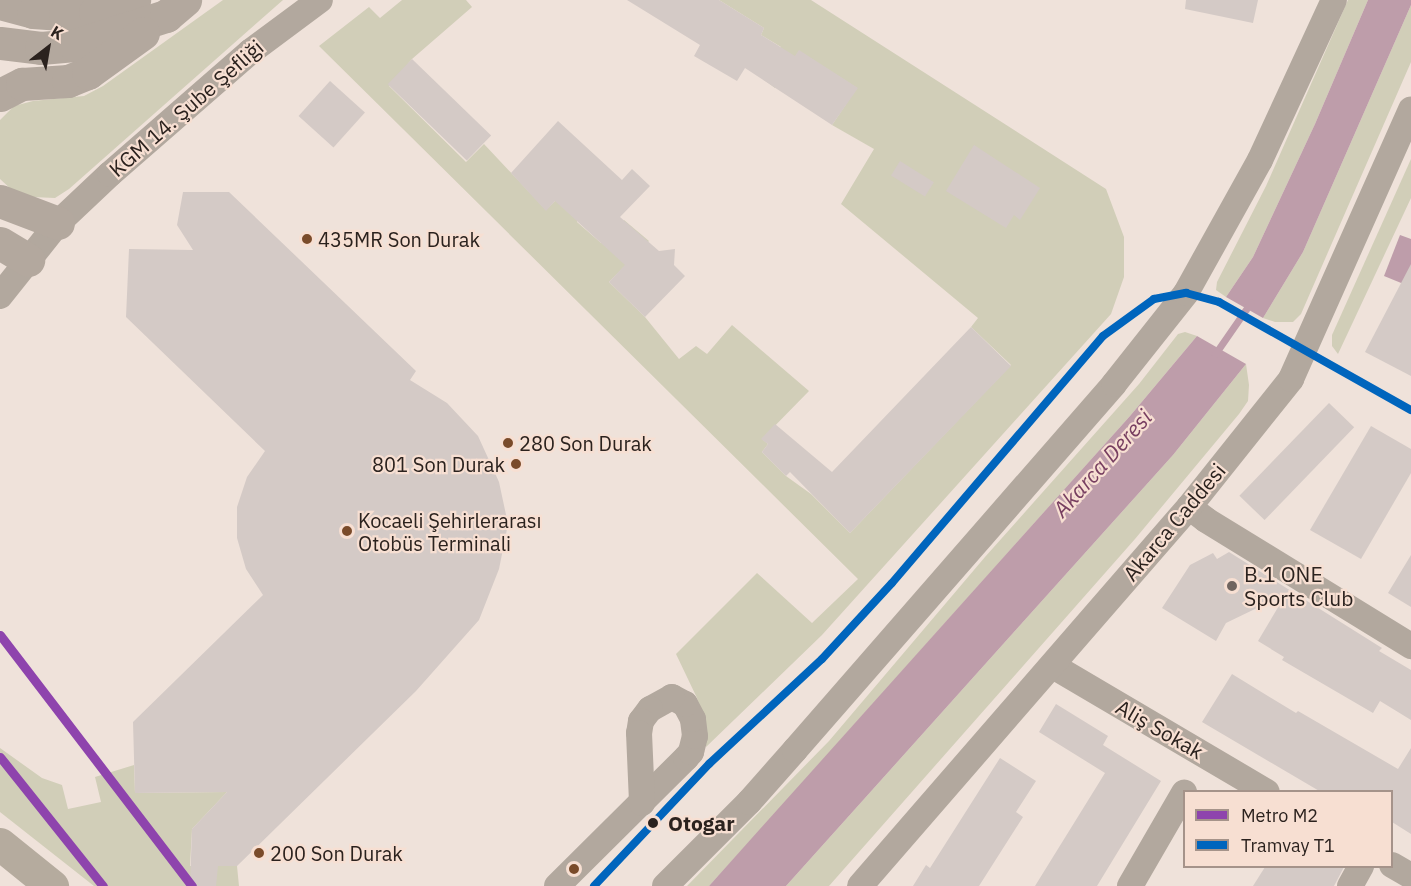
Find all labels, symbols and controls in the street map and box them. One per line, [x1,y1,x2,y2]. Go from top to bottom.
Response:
north arrow [18,18,78,78]
text: K [47,21,67,44]
street label: KGM 14. Şube Şefliği [104,34,268,182]
place label: 435MR Son Durak [318,227,480,251]
marker: 435MR Son Durak [301,233,313,245]
water label: Akarca Deresi [1047,404,1157,522]
place label: 280 Son Durak [519,431,652,455]
marker: 280 Son Durak [502,437,514,449]
place label: 801 Son Durak [372,452,505,476]
marker: 801 Son Durak [510,458,522,470]
street label: Akarca Caddesi [1118,458,1230,586]
place label: Kocaeli Şehirlerarası Otobüs Terminali [358,508,542,555]
marker: Kocaeli Şehirlerarası Otobüs Terminali [341,525,353,537]
place label: B.1 ONE Sports Club [1244,561,1353,611]
marker: B.1 ONE Sports Club [1225,579,1239,593]
street label: Aliş Sokak [1112,694,1208,764]
legend [1183,790,1393,868]
text: Metro M2 [1241,804,1318,827]
place label: Otogar [668,810,735,836]
marker: Otogar [643,813,663,833]
text: Tramvay T1 [1241,834,1335,857]
place label: 200 Son Durak [270,841,403,865]
marker: 200 Son Durak [253,847,265,859]
unlabelled marker [568,863,580,875]

